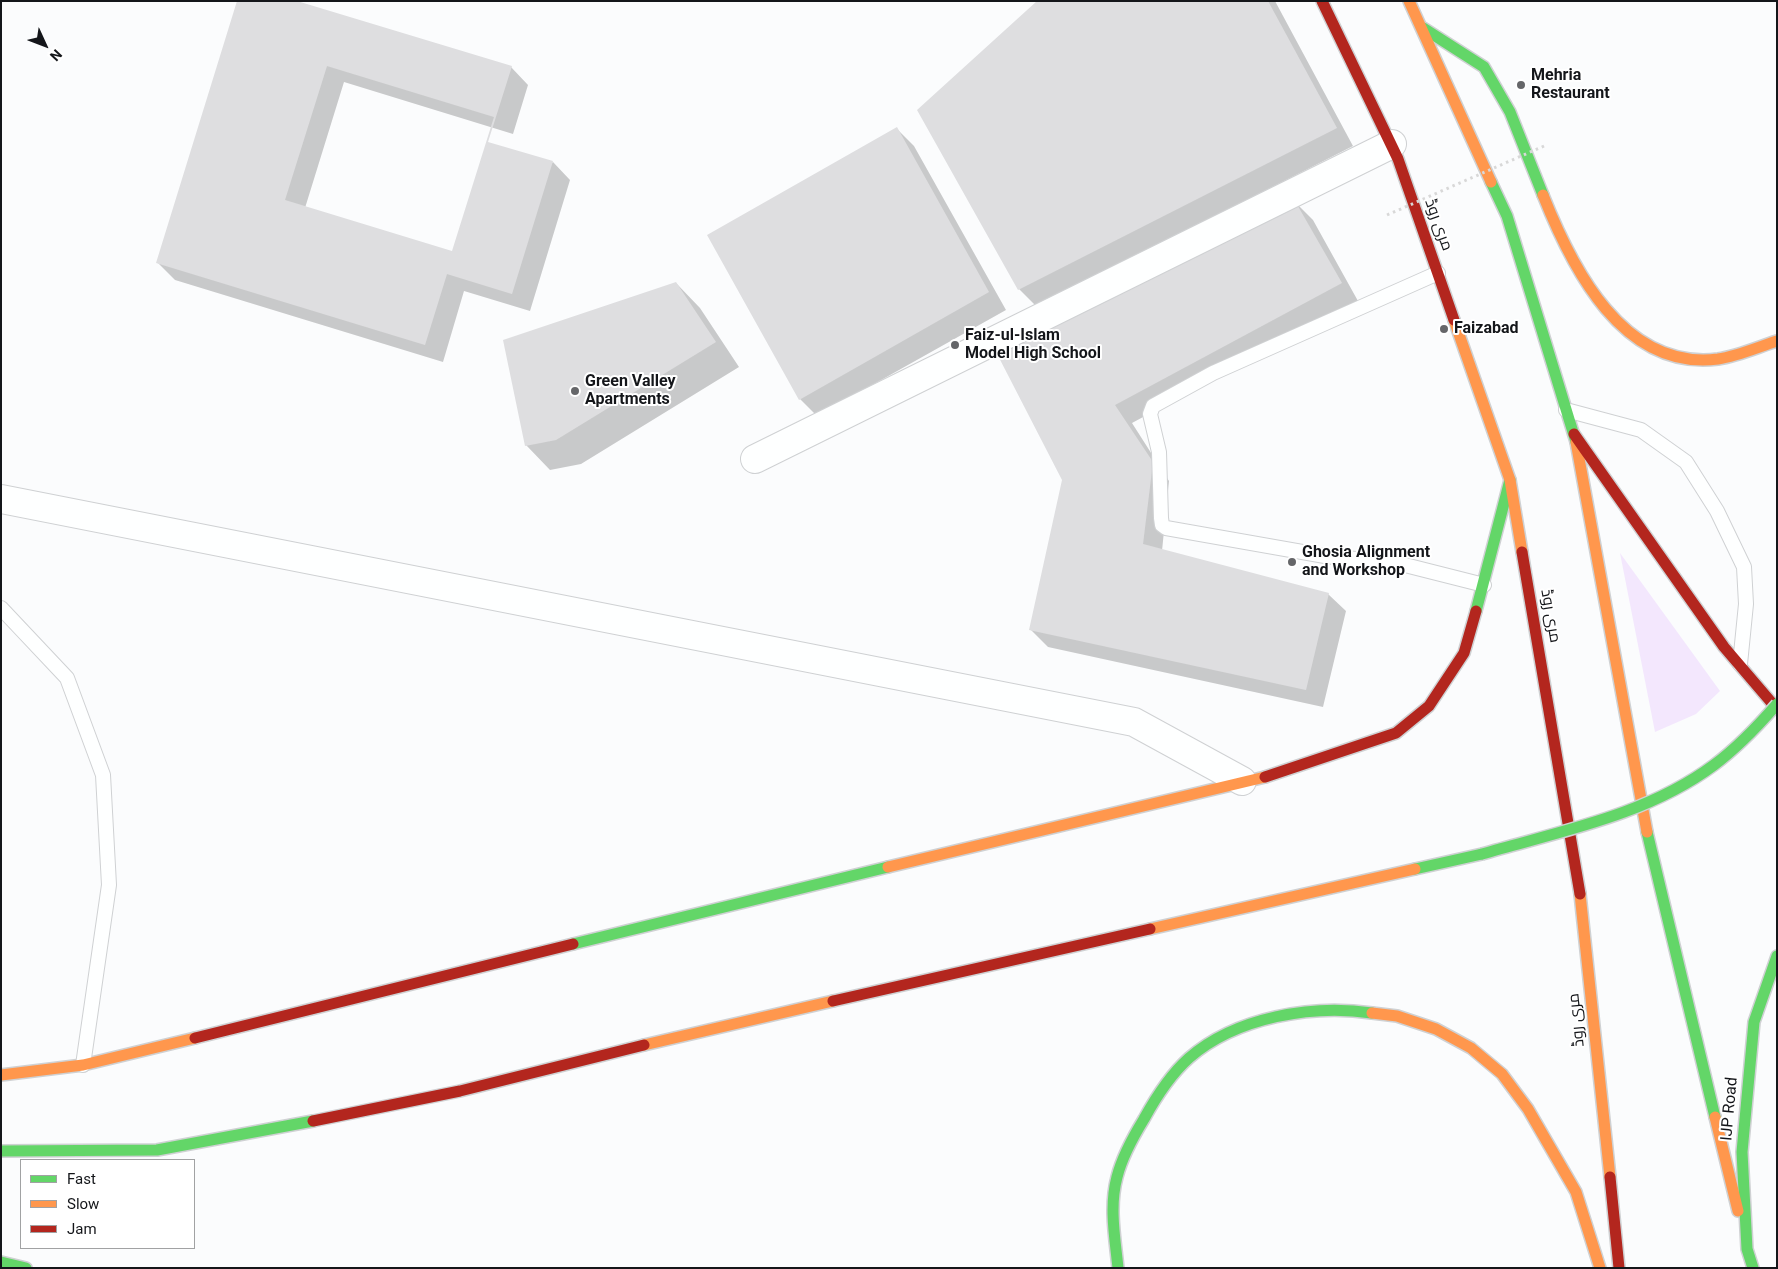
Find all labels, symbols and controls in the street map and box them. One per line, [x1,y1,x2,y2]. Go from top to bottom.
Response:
north arrow [20,20,70,70]
text: N [47,46,65,64]
place label: Mehria Restaurant [1531,66,1610,104]
marker: Mehria Restaurant [1515,79,1527,91]
street label: مری روڈ [1420,196,1456,254]
place label: Faizabad [1454,319,1519,339]
marker: Faizabad [1438,323,1450,335]
place label: Faiz-ul-Islam Model High School [965,326,1101,364]
marker: Faiz-ul-Islam Model High School [949,339,961,351]
place label: Green Valley Apartments [585,372,676,410]
marker: Green Valley Apartments [569,385,581,397]
place label: Ghosia Alignment and Workshop [1302,543,1430,581]
marker: Ghosia Alignment and Workshop [1286,556,1298,568]
street label: مری روڈ [1536,588,1564,644]
street label: مری روڈ [1565,992,1589,1048]
street label: IJP Road [1718,1076,1742,1142]
legend [20,1159,195,1249]
text: Fast [67,1170,96,1188]
text: Slow [67,1195,99,1213]
text: Jam [67,1220,97,1238]

